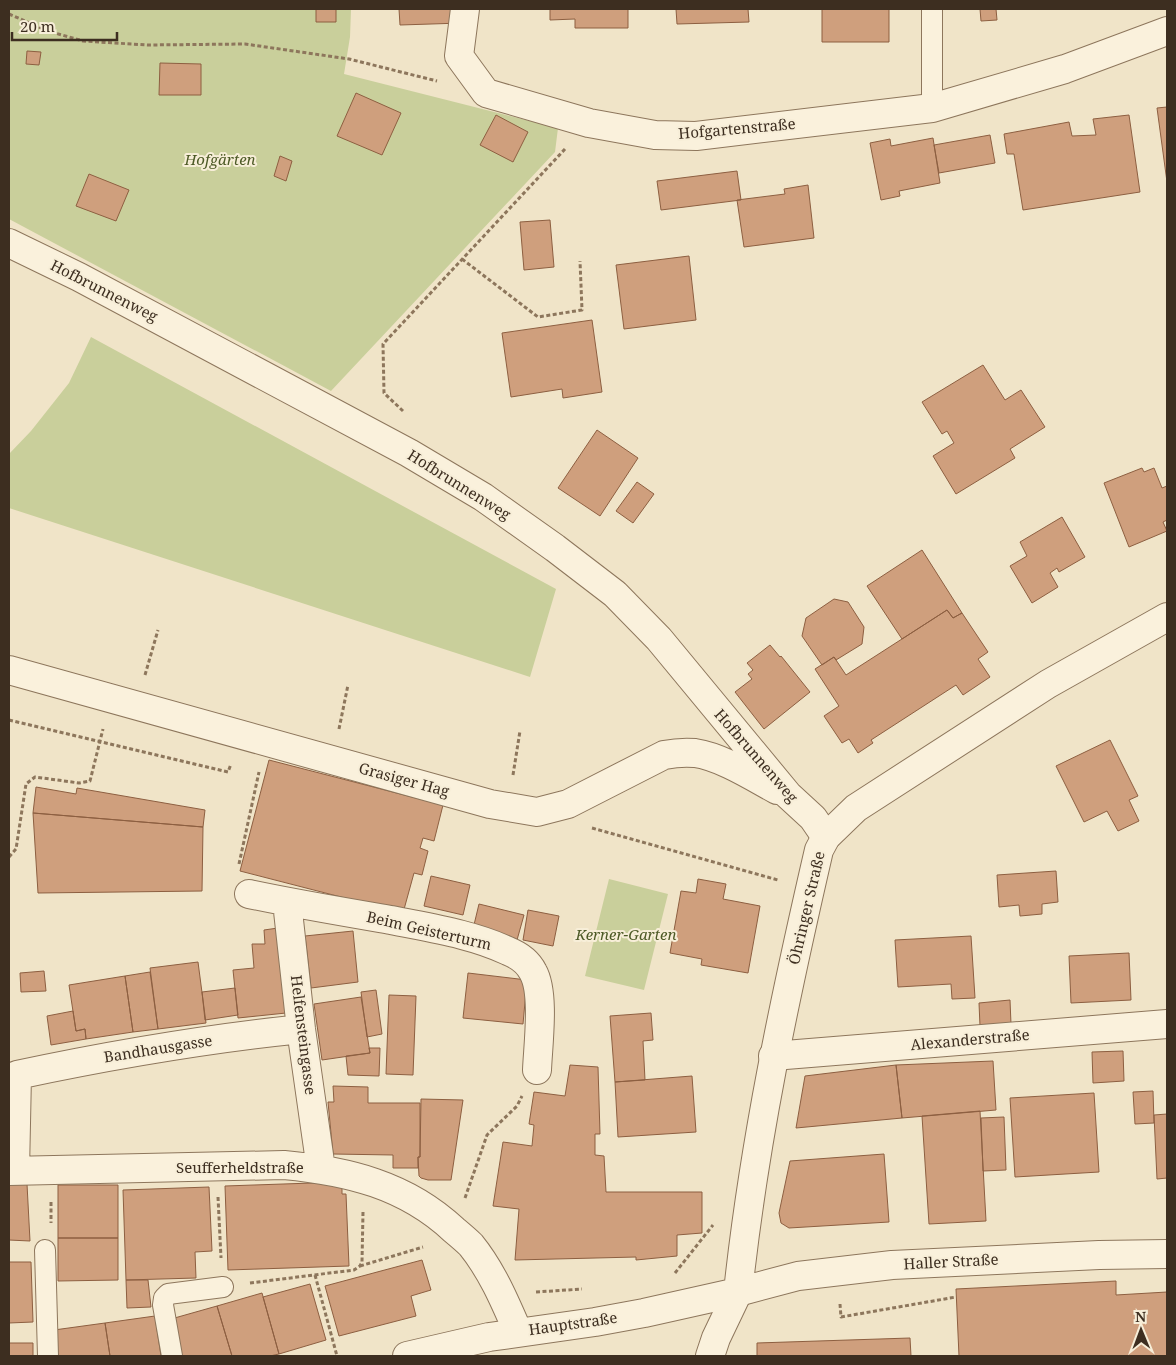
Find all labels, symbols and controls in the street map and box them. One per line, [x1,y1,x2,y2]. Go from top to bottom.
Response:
scale bar [12,10,118,42]
text: 20 m [20,16,55,36]
street label: Hofgartenstraße [677,113,796,143]
park label: Hofgärten [183,149,256,169]
street label: Hofbrunnenweg [47,254,162,326]
street label: Hofbrunnenweg [404,444,515,524]
street label: Hofbrunnenweg [711,704,803,806]
street label: Grasiger Hag [357,757,452,801]
street label: Öhringer Straße [783,849,829,966]
street label: Beim Geisterturm [365,906,494,954]
park label: Kerner-Garten [575,924,677,944]
street label: Helfensteingasse [287,974,321,1096]
street label: Alexanderstraße [910,1024,1030,1054]
street label: Bandhausgasse [102,1030,213,1066]
street label: Seufferheldstraße [176,1157,304,1177]
street label: Haller Straße [903,1249,999,1273]
north arrow [1116,1305,1166,1355]
street label: Hauptstraße [527,1307,618,1339]
text: N [1135,1307,1146,1326]

